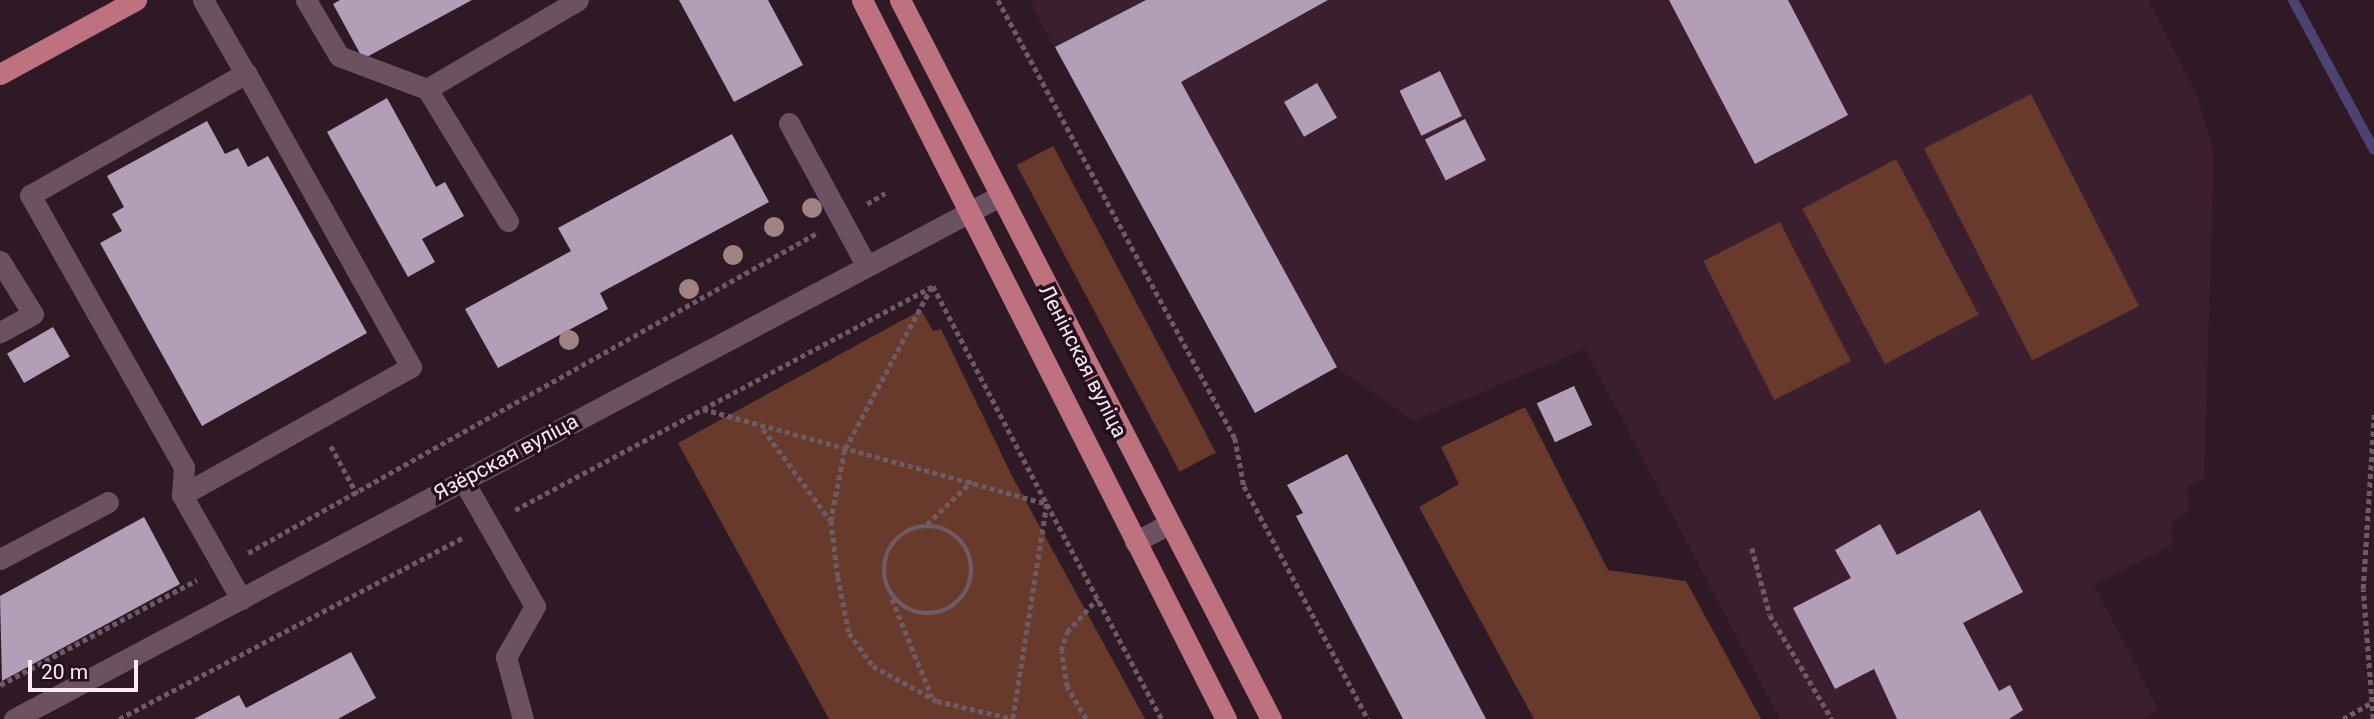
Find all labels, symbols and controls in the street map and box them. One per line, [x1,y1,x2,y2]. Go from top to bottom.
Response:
street label: Ленінская вуліца [1034,280,1132,442]
street label: Язёрская вуліца [429,408,583,506]
scale bar [32,646,142,690]
text: 20 m [41,660,88,684]

